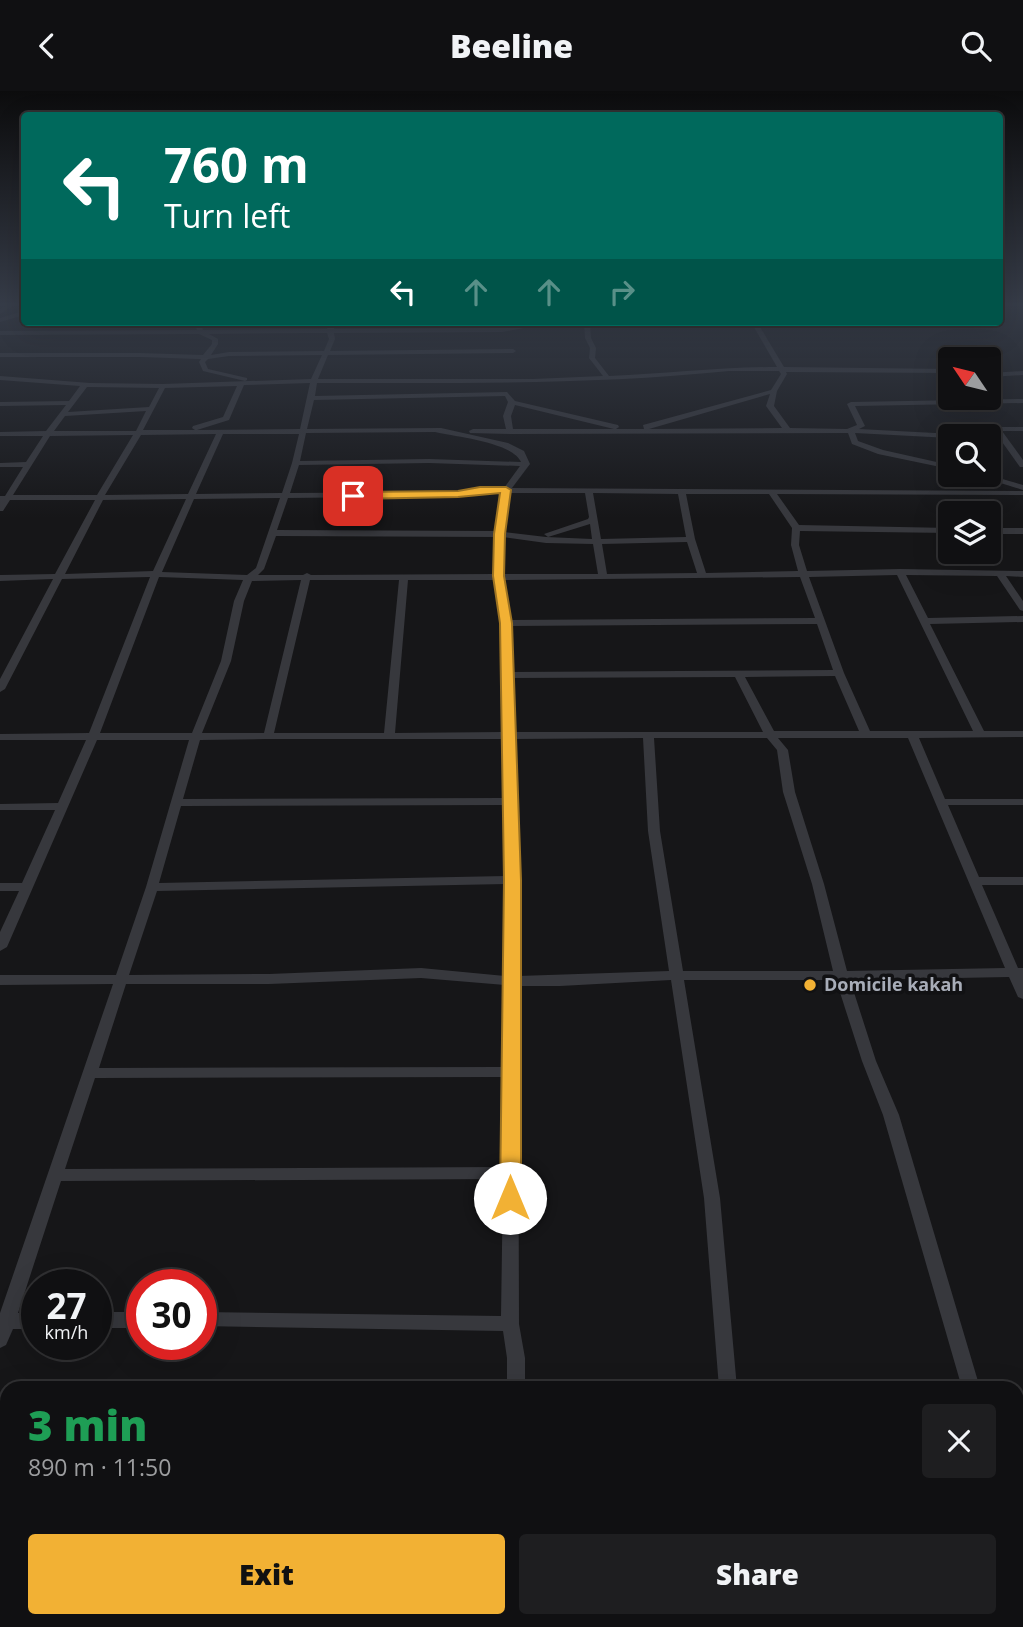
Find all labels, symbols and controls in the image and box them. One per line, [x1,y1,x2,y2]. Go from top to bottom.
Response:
text: Beeline [450,24,573,67]
icon: back [28,27,66,65]
icon: search [957,27,995,65]
text: 760 m [164,131,309,197]
icon: left [49,140,140,231]
text: Turn left [164,194,290,237]
icon: left [384,273,422,311]
icon: ahead [457,273,495,311]
icon: ahead [530,273,568,311]
icon: right [603,273,641,311]
north arrow [938,347,1001,409]
map controls [938,347,1001,564]
button: search [938,424,1001,487]
pin [323,466,383,526]
icon: arrive [334,477,372,515]
button: layers [938,501,1001,564]
place label: Domicile kakah [824,972,963,996]
marker: Domicile kakah [802,977,818,993]
position arrow [473,1161,547,1235]
speed limit sign: 30 [126,1269,217,1360]
text: 27 [46,1282,87,1329]
text: km/h [45,1320,88,1344]
text: 3 min [28,1396,147,1453]
button: close [922,1404,996,1478]
text: 890 m · 11:50 [28,1451,171,1483]
button: Exit [28,1534,505,1614]
button: Share [519,1534,996,1614]

